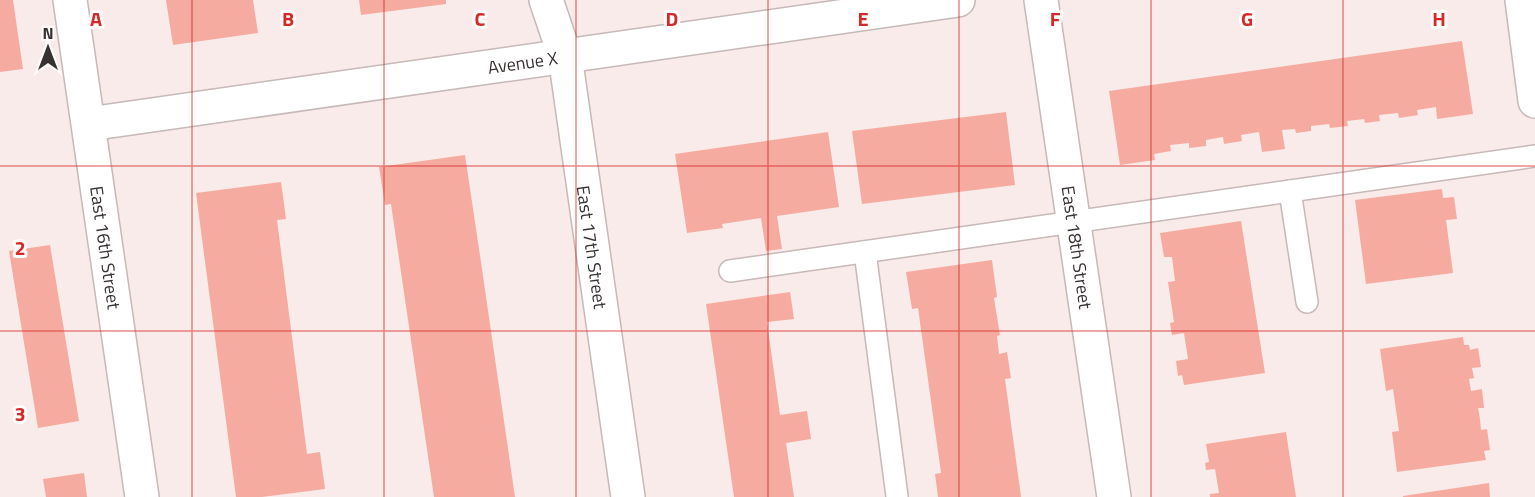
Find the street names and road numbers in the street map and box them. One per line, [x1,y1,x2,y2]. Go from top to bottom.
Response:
street label: Avenue X [486,44,559,80]
street label: East 17th Street [570,183,615,311]
street label: East 16th Street [84,184,128,312]
street label: East 18th Street [1055,184,1100,311]

